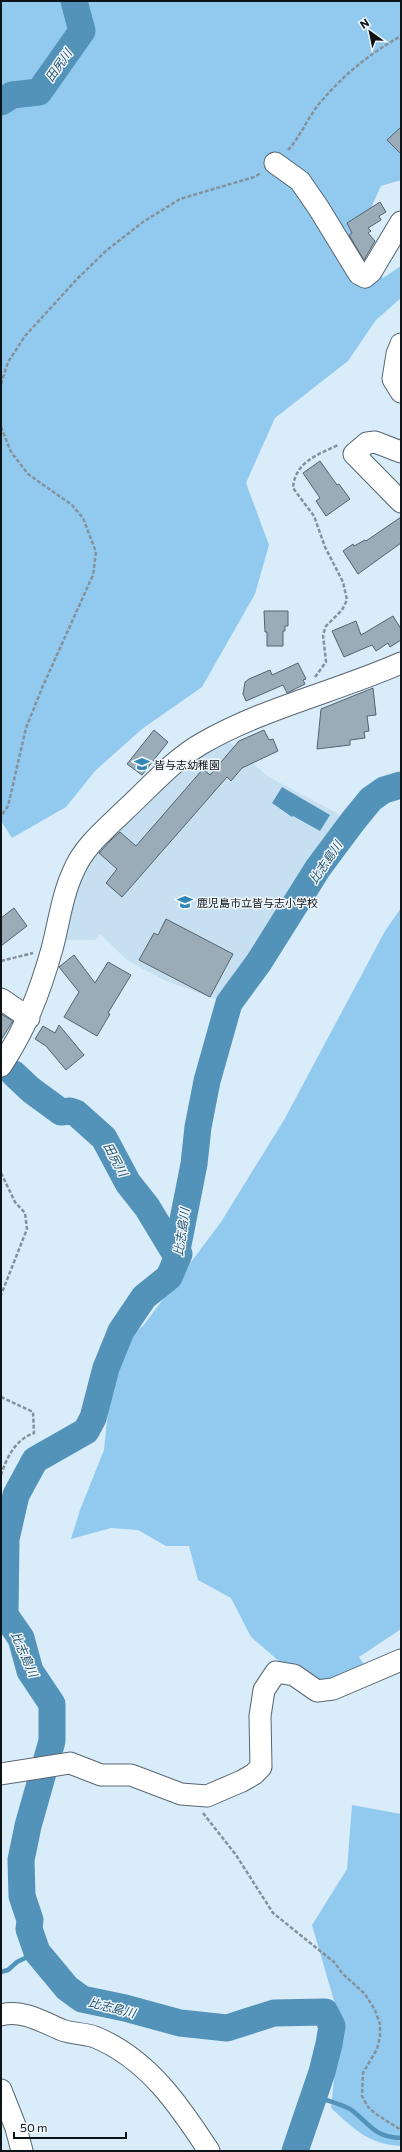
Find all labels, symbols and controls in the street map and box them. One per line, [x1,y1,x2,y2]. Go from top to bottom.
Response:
north arrow [350,12,390,52]
text: N [357,15,371,31]
water label: 田尻川 [42,45,75,84]
school or university icon: 皆与志幼稚園 [133,755,151,773]
place label: 皆与志幼稚園 [154,758,220,771]
water label: 比志島川 [306,837,345,886]
school or university icon: 鹿児島市立皆与志小学校 [176,893,194,911]
place label: 鹿児島市立皆与志小学校 [197,896,318,909]
water label: 田尻川 [101,1140,132,1180]
water label: 比志島川 [171,1205,192,1257]
water label: 比志島川 [9,1629,42,1681]
water label: 比志島川 [87,1994,139,2020]
scale bar [14,2114,126,2140]
text: 50 m [20,2120,48,2134]

